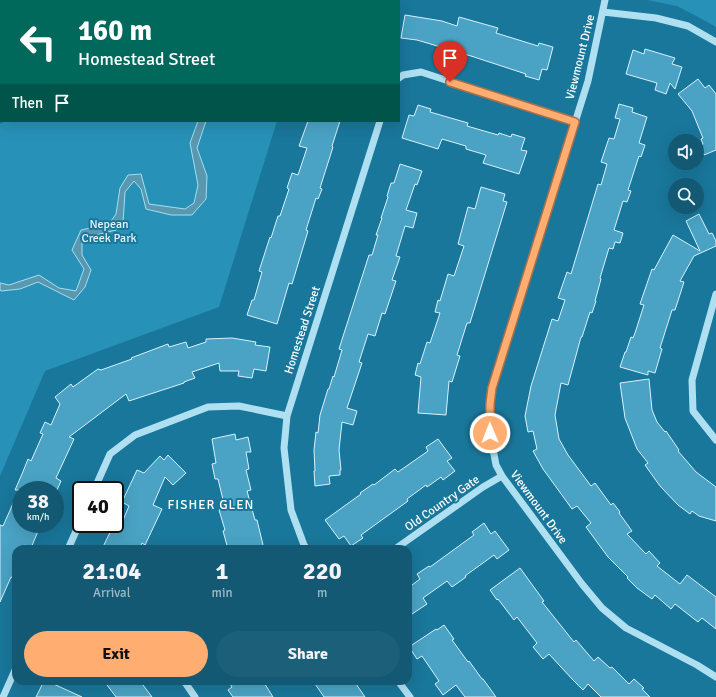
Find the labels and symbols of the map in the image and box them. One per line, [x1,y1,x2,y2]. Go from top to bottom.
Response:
street label: Viewmount Drive [563,13,598,101]
pin [433,41,467,82]
park label: Nepean Creek Park [81,217,137,246]
street label: Homestead Street [281,284,324,376]
position arrow [469,412,511,454]
street label: Viewmount Drive [507,468,570,547]
street label: Old Country Gate [402,472,483,535]
speed limit sign: 40 [72,481,124,533]
district label: FISHER GLEN [168,497,254,513]

